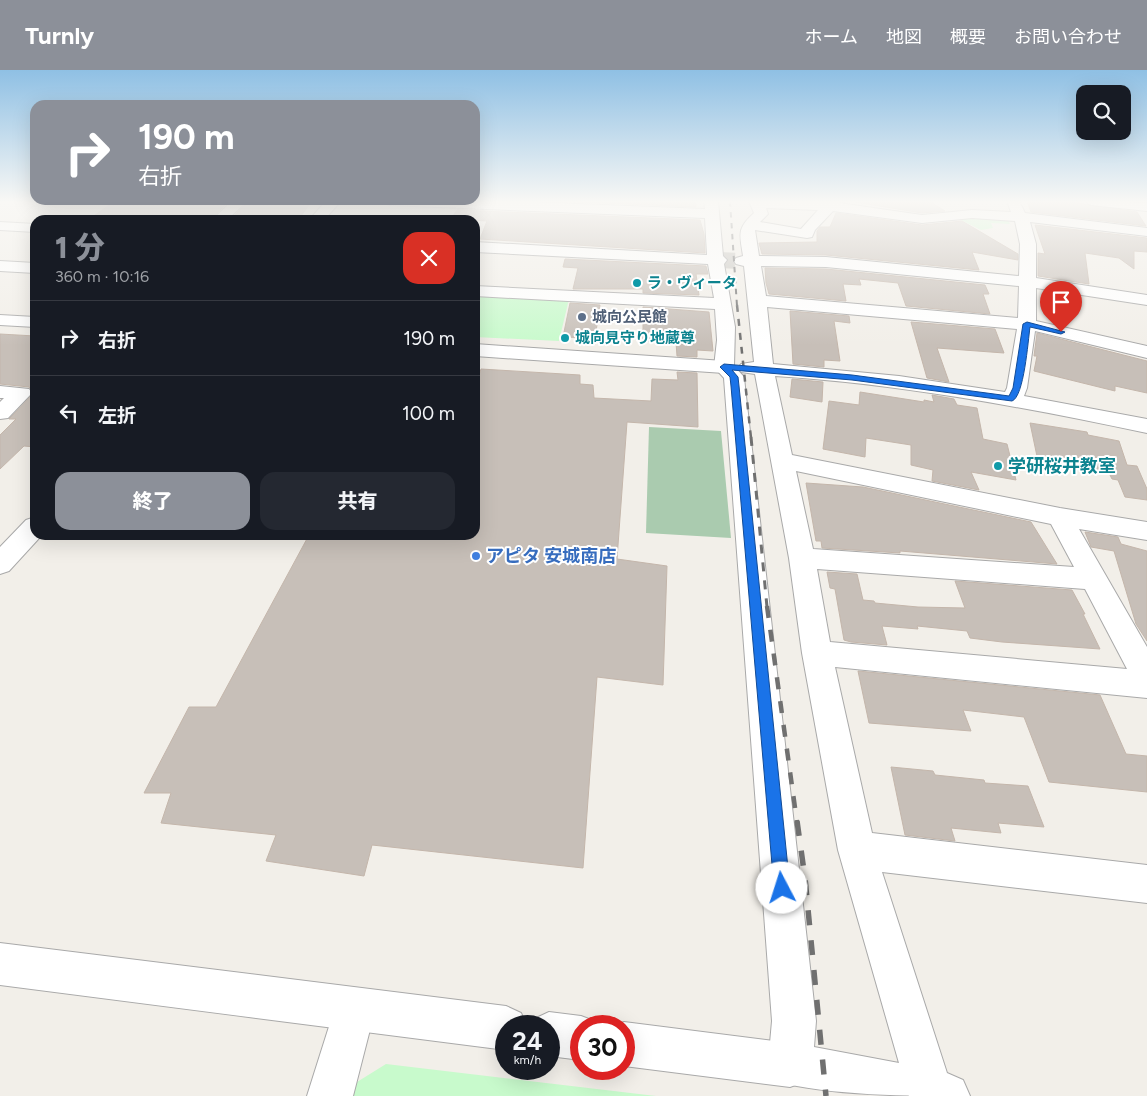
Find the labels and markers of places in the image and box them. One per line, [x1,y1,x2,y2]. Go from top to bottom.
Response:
place label: ラ・ヴィータ [647,274,737,292]
marker: ラ・ヴィータ [631,277,643,289]
pin [1040,281,1082,332]
place label: 城向公民館 [592,308,667,326]
marker: 城向公民館 [576,311,588,323]
place label: 城向見守り地蔵尊 [575,329,695,347]
marker: 城向見守り地蔵尊 [559,332,571,344]
place label: 学研桜井教室 [1008,455,1116,477]
marker: 学研桜井教室 [992,460,1004,472]
place label: アピタ 安城南店 [486,545,616,567]
marker: アピタ 安城南店 [470,550,482,562]

